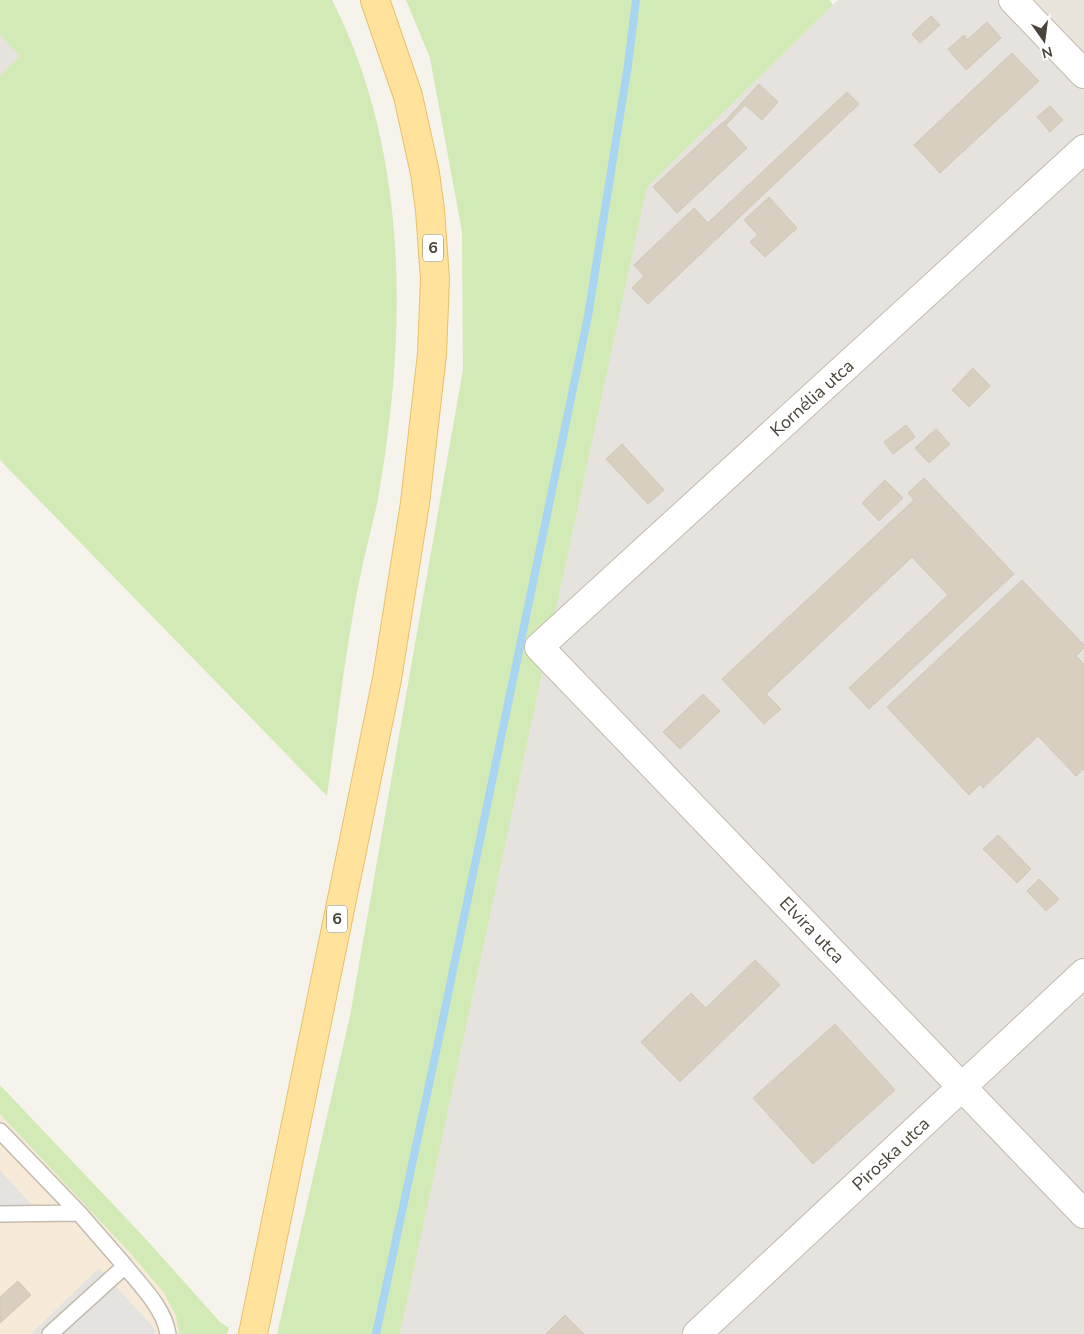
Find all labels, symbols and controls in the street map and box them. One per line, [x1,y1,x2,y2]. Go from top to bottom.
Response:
north arrow [1019,15,1069,65]
text: N [1040,42,1054,63]
road number: 6 [423,234,443,262]
street label: Kornélia utca [765,354,859,442]
street label: Elvira utca [774,892,850,968]
road number: 6 [327,906,347,932]
street label: Piroska utca [847,1112,935,1196]

